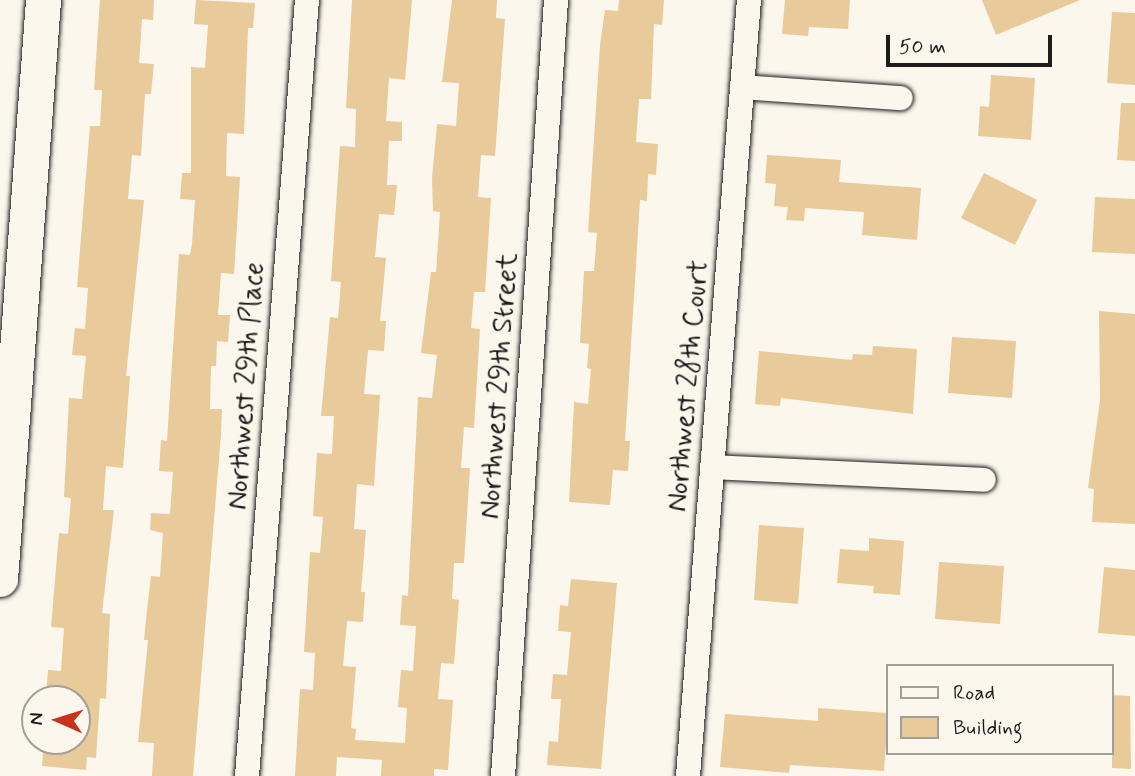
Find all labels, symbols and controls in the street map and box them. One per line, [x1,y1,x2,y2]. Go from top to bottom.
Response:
scale bar [890,21,1056,65]
text: 50 m [899,33,946,61]
street label: Northwest 29th Street [474,252,526,520]
street label: Northwest 28th Court [661,259,717,513]
street label: Northwest 29th Place [222,261,272,511]
legend [886,664,1114,755]
text: Road [953,679,995,707]
north arrow [21,685,91,755]
text: N [24,712,49,726]
text: Building [953,714,1023,742]

